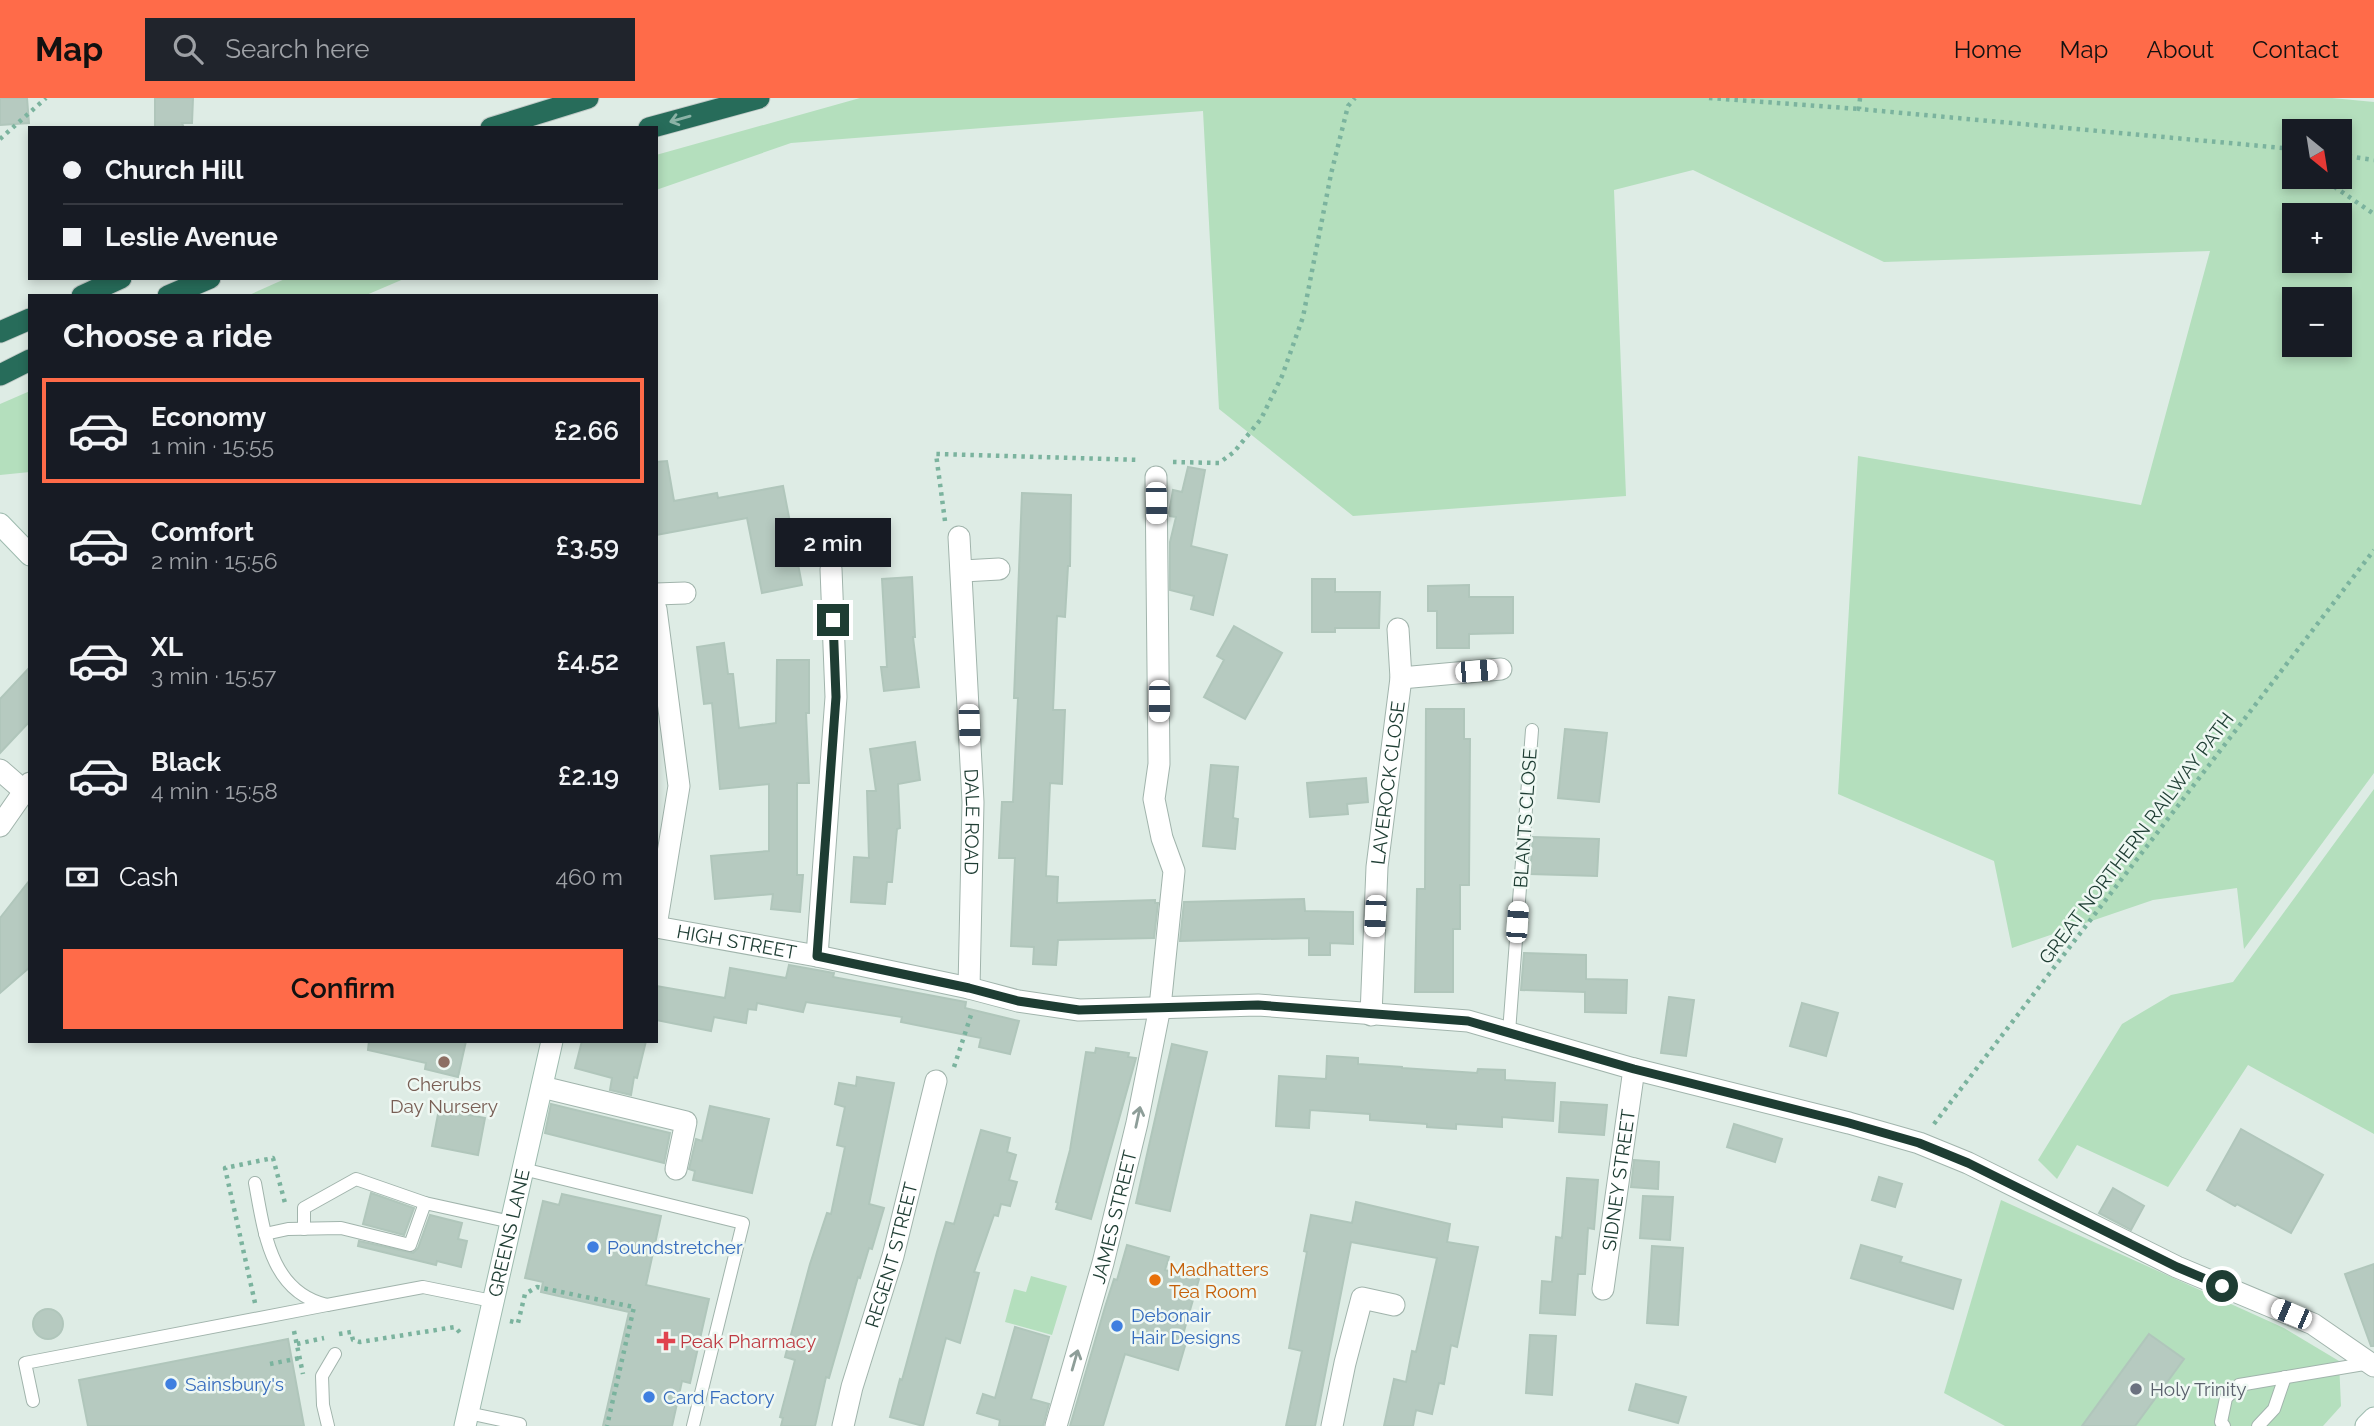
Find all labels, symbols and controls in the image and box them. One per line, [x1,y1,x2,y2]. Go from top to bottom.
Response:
search box [145,18,635,81]
text: Map [35,30,103,69]
icon: search [169,30,207,68]
text: Search here [225,34,370,64]
text: Home [1954,35,2022,64]
text: Map [2060,35,2108,64]
text: About [2146,35,2214,64]
text: Contact [2252,35,2339,64]
one-way arrow [669,113,691,126]
north arrow [2282,119,2352,189]
map controls [2282,119,2352,357]
text: Church Hill [105,155,244,185]
button: + [2282,203,2352,273]
text: Leslie Avenue [105,222,278,252]
button: − [2282,287,2352,357]
text: Choose a ride [63,317,272,354]
icon: car [67,399,130,462]
text: Economy [151,402,266,432]
text: £2.66 [554,416,619,446]
text: 1 min · 15:55 [151,432,274,459]
car [1146,482,1167,524]
icon: car [67,514,130,577]
text: Comfort [151,517,254,547]
callout: 2 min [775,518,891,568]
text: 2 min [804,529,862,556]
text: £3.59 [556,531,619,561]
text: 2 min · 15:56 [151,547,278,574]
route end [817,604,849,636]
icon: car [67,629,130,692]
text: XL [151,632,183,662]
text: £4.52 [556,646,619,676]
car [1455,659,1498,683]
text: 3 min · 15:57 [151,662,276,689]
car [1149,680,1170,722]
street label: LAVEROCK CLOSE [1366,700,1409,866]
car [958,704,981,746]
street label: GREAT NORTHERN RAILWAY PATH [2034,708,2238,968]
icon: car [67,744,130,807]
text: Black [151,747,221,777]
street label: BLANTS CLOSE [1509,747,1541,889]
text: £2.19 [558,761,619,791]
street label: DALE ROAD [960,768,984,875]
text: 4 min · 15:58 [151,777,278,804]
icon: cash [63,858,101,896]
text: Cash [119,862,179,892]
text: 460 m [555,863,623,890]
car [1364,894,1387,938]
car [1506,900,1529,944]
street label: HIGH STREET [675,920,799,963]
button: Confirm [63,949,623,1029]
marker: Cherubs Day Nursery [436,1054,452,1070]
place label: Cherubs Day Nursery [390,1073,498,1117]
one-way arrow [1132,1106,1146,1129]
street label: SIDNEY STREET [1597,1107,1639,1252]
street label: JAMES STREET [1087,1148,1141,1286]
street label: GREENS LANE [484,1167,534,1299]
street label: REGENT STREET [860,1180,922,1330]
place label: Poundstretcher [607,1236,743,1258]
marker: Poundstretcher [585,1239,601,1255]
place label: Madhatters Tea Room [1169,1258,1269,1302]
route start [2206,1270,2238,1302]
marker: Madhatters Tea Room [1147,1272,1163,1288]
car [2268,1296,2315,1332]
place label: Debonair Hair Designs [1131,1304,1241,1348]
marker: Debonair Hair Designs [1109,1318,1125,1334]
place label: Peak Pharmacy [680,1330,816,1352]
marker: Peak Pharmacy [658,1333,674,1349]
one-way arrow [1069,1350,1082,1372]
place label: Sainsbury's [185,1373,284,1395]
marker: Sainsbury's [163,1376,179,1392]
place label: Holy Trinity [2150,1378,2247,1400]
marker: Holy Trinity [2128,1381,2144,1397]
place label: Card Factory [663,1386,775,1408]
marker: Card Factory [641,1389,657,1405]

